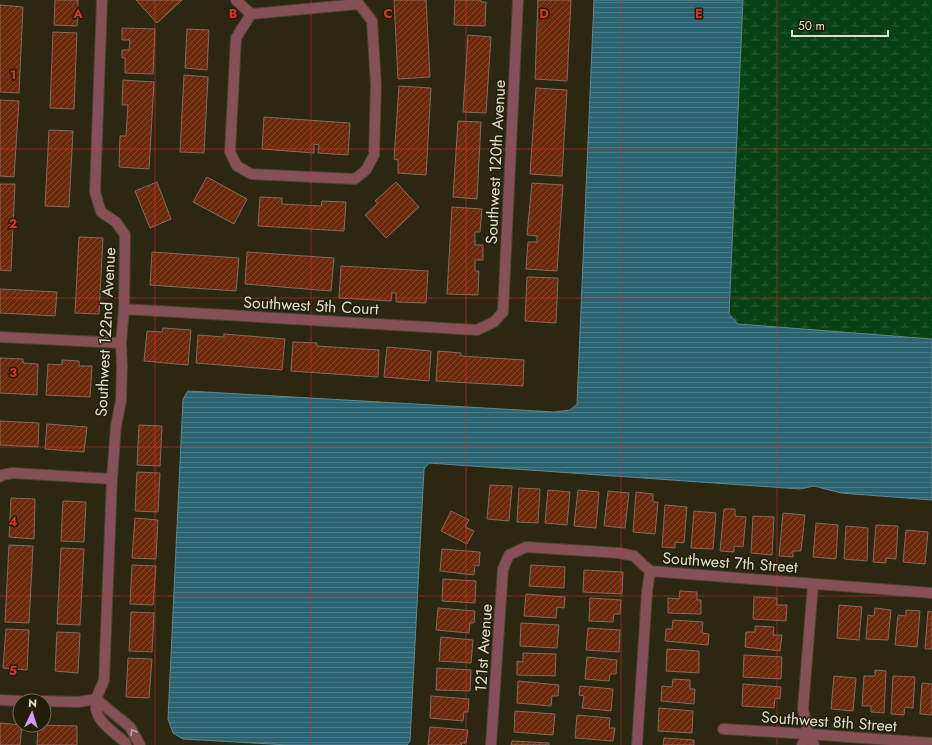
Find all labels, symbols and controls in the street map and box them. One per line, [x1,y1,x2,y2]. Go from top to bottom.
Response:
text: A [72,4,83,23]
text: B [229,4,238,23]
text: C [383,4,393,23]
text: D [539,4,549,23]
text: E [695,4,703,23]
scale bar [792,12,888,38]
text: 50 m [798,17,825,35]
text: 1 [10,65,16,84]
street label: Southwest 120th Avenue [480,79,511,245]
text: 2 [9,214,17,233]
street label: Southwest 122nd Avenue [90,247,121,417]
street label: Southwest 5th Court [243,290,379,321]
text: 3 [9,363,17,382]
text: 4 [8,512,18,531]
street label: Southwest 7th Street [662,546,799,579]
street label: 121st Avenue [469,603,498,693]
text: 5 [9,661,17,680]
north arrow [12,693,52,733]
text: N [28,695,38,711]
street label: Southwest 8th Street [760,705,898,738]
one-way arrow [130,729,137,736]

